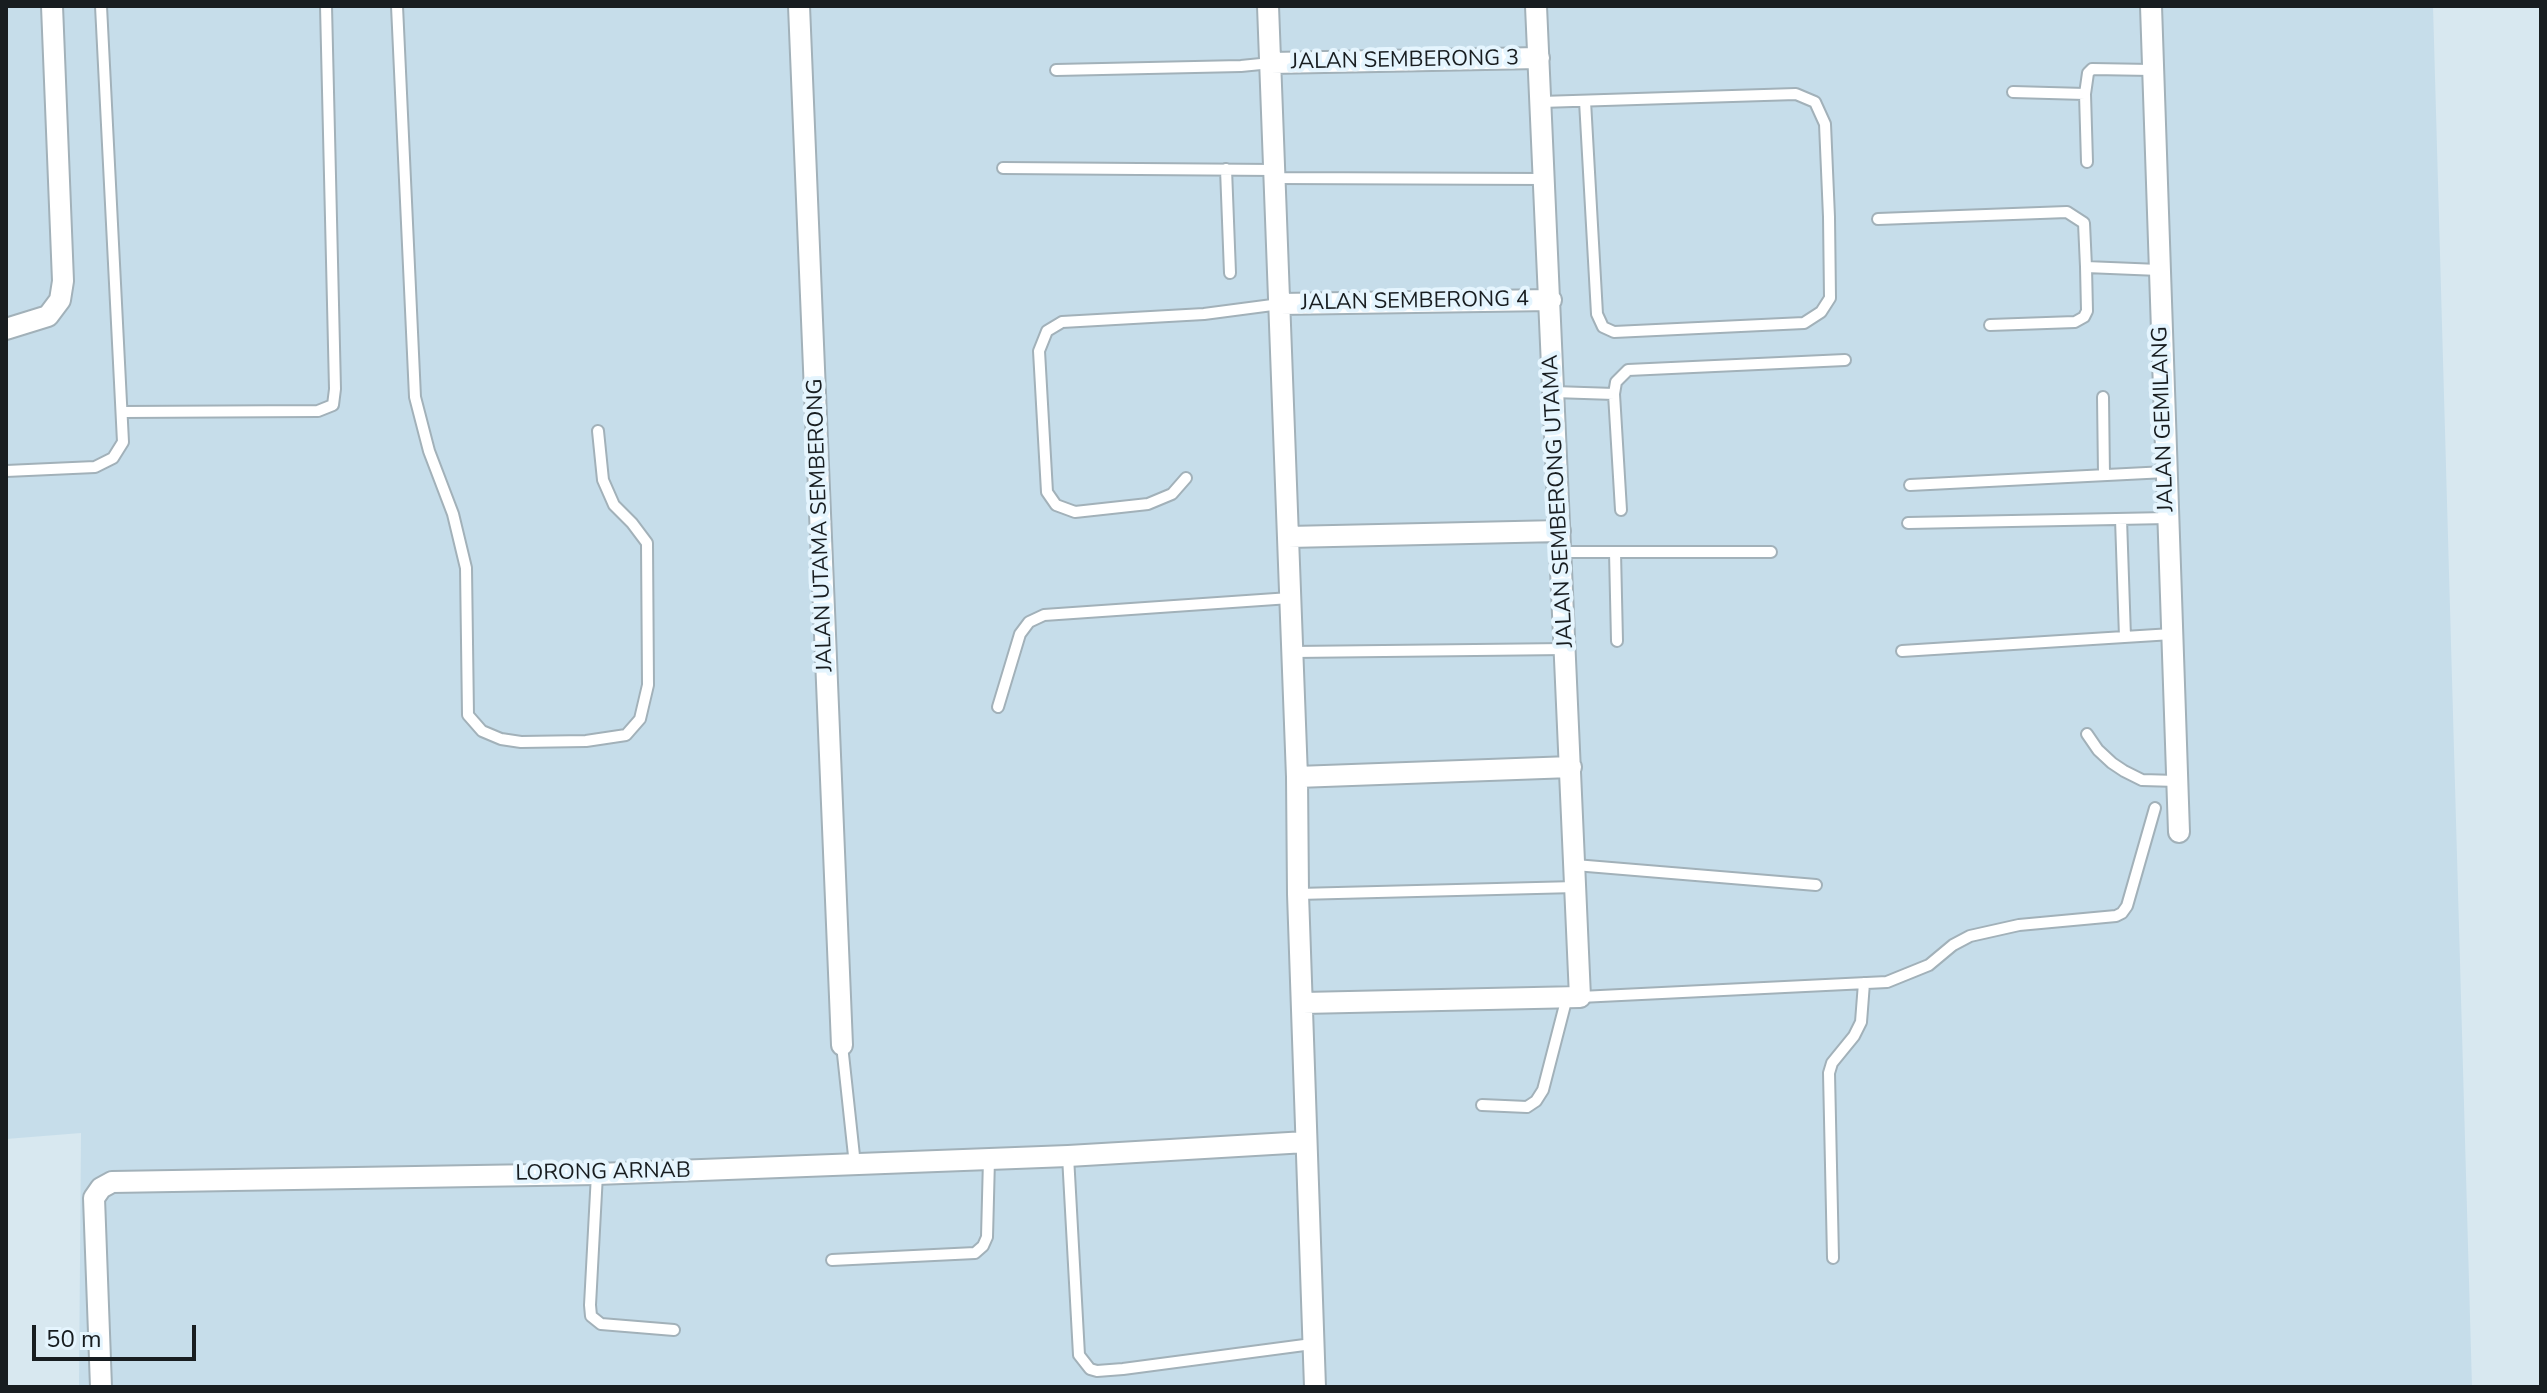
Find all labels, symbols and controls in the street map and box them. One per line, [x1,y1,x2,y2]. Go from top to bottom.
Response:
street label: JALAN SEMBERONG 3 [1291,46,1519,76]
street label: JALAN SEMBERONG 4 [1301,287,1529,317]
street label: JALAN GEMILANG [2148,326,2180,512]
street label: JALAN SEMBERONG UTAMA [1538,354,1580,648]
street label: JALAN UTAMA SEMBERONG [803,378,839,672]
street label: LORONG ARNAB [515,1158,691,1188]
scale bar [36,1309,200,1359]
text: 50 m [46,1323,102,1355]

